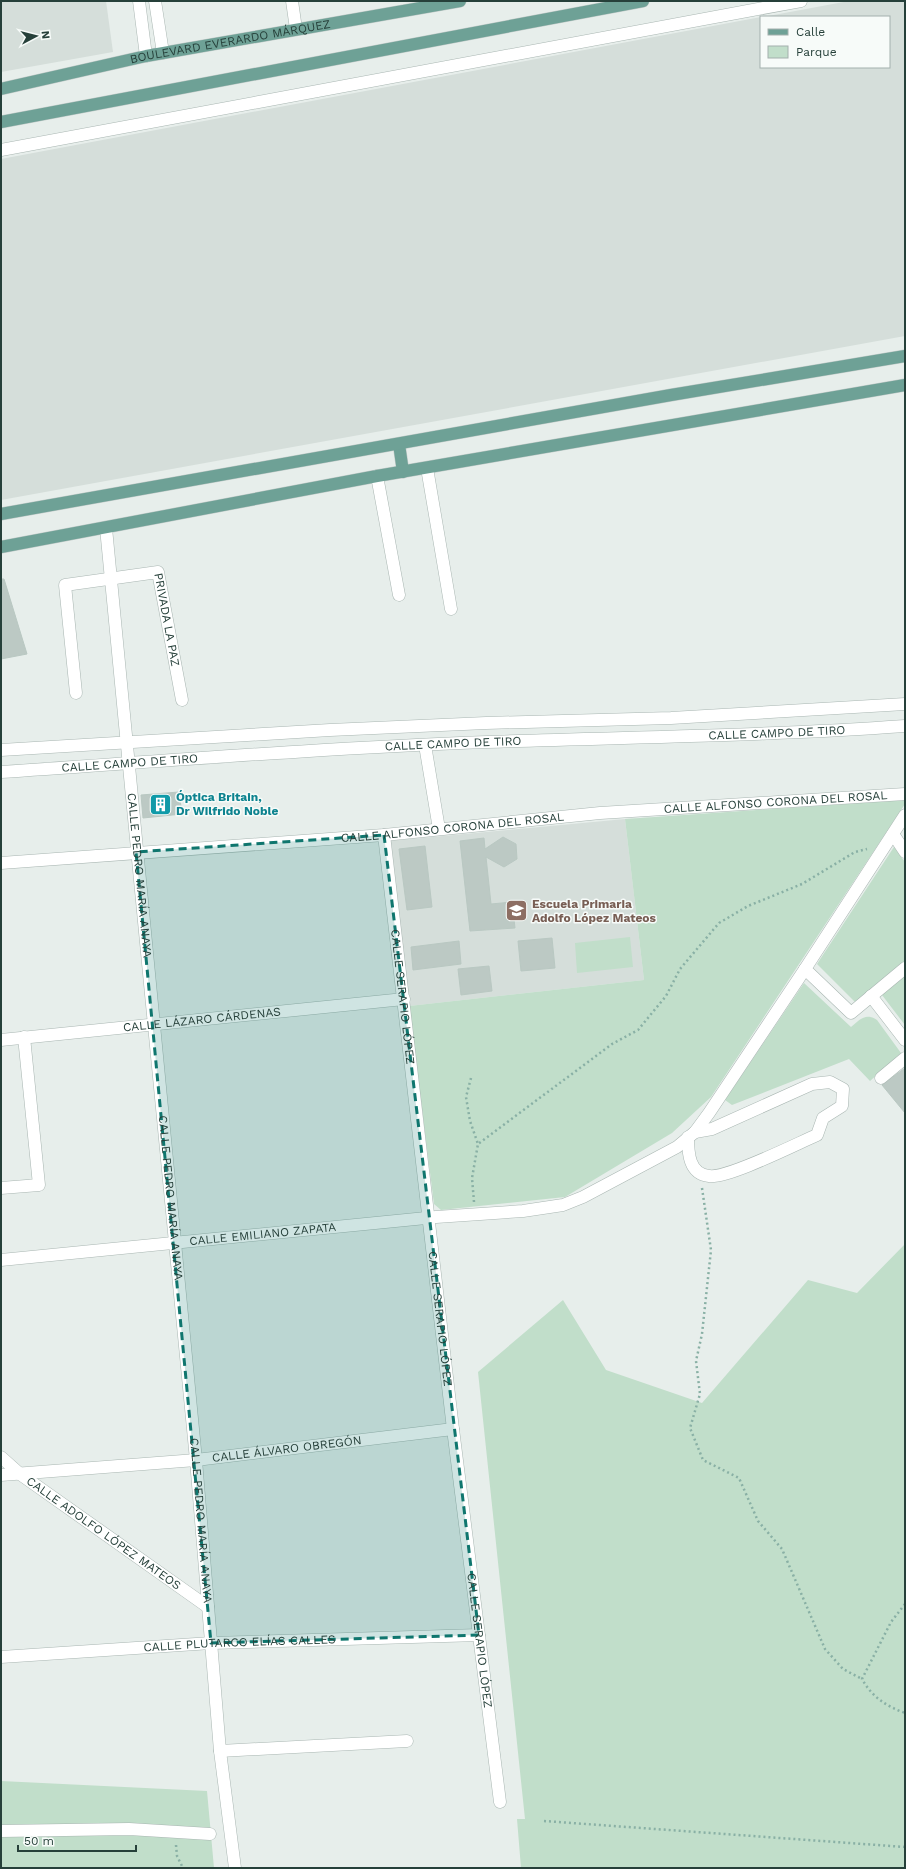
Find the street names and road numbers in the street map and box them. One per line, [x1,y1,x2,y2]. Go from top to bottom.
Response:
street label: BOULEVARD EVERARDO MÁRQUEZ [128,17,331,66]
street label: PRIVADA LA PAZ [151,572,183,668]
street label: CALLE CAMPO DE TIRO [708,723,846,742]
street label: CALLE CAMPO DE TIRO [384,734,522,754]
street label: CALLE CAMPO DE TIRO [61,751,198,775]
street label: CALLE ALFONSO CORONA DEL ROSAL [663,788,888,816]
street label: CALLE PEDRO MARÍA ANAYA [125,792,154,959]
street label: CALLE ALFONSO CORONA DEL ROSAL [341,810,565,845]
street label: CALLE SERAPIO LÓPEZ [388,929,418,1065]
street label: CALLE LÁZARO CÁRDENAS [122,1005,282,1035]
street label: CALLE PEDRO MARÍA ANAYA [156,1115,186,1281]
street label: CALLE EMILIANO ZAPATA [189,1220,337,1248]
street label: CALLE SERAPIO LÓPEZ [425,1250,455,1387]
street label: CALLE ÁLVARO OBREGÓN [211,1433,362,1465]
street label: CALLE PEDRO MARÍA ANAYA [187,1437,215,1604]
street label: CALLE ADOLFO LÓPEZ MATEOS [24,1474,184,1593]
street label: CALLE SERAPIO LÓPEZ [464,1572,495,1709]
street label: CALLE PLUTARCO ELÍAS CALLES [143,1632,336,1654]

